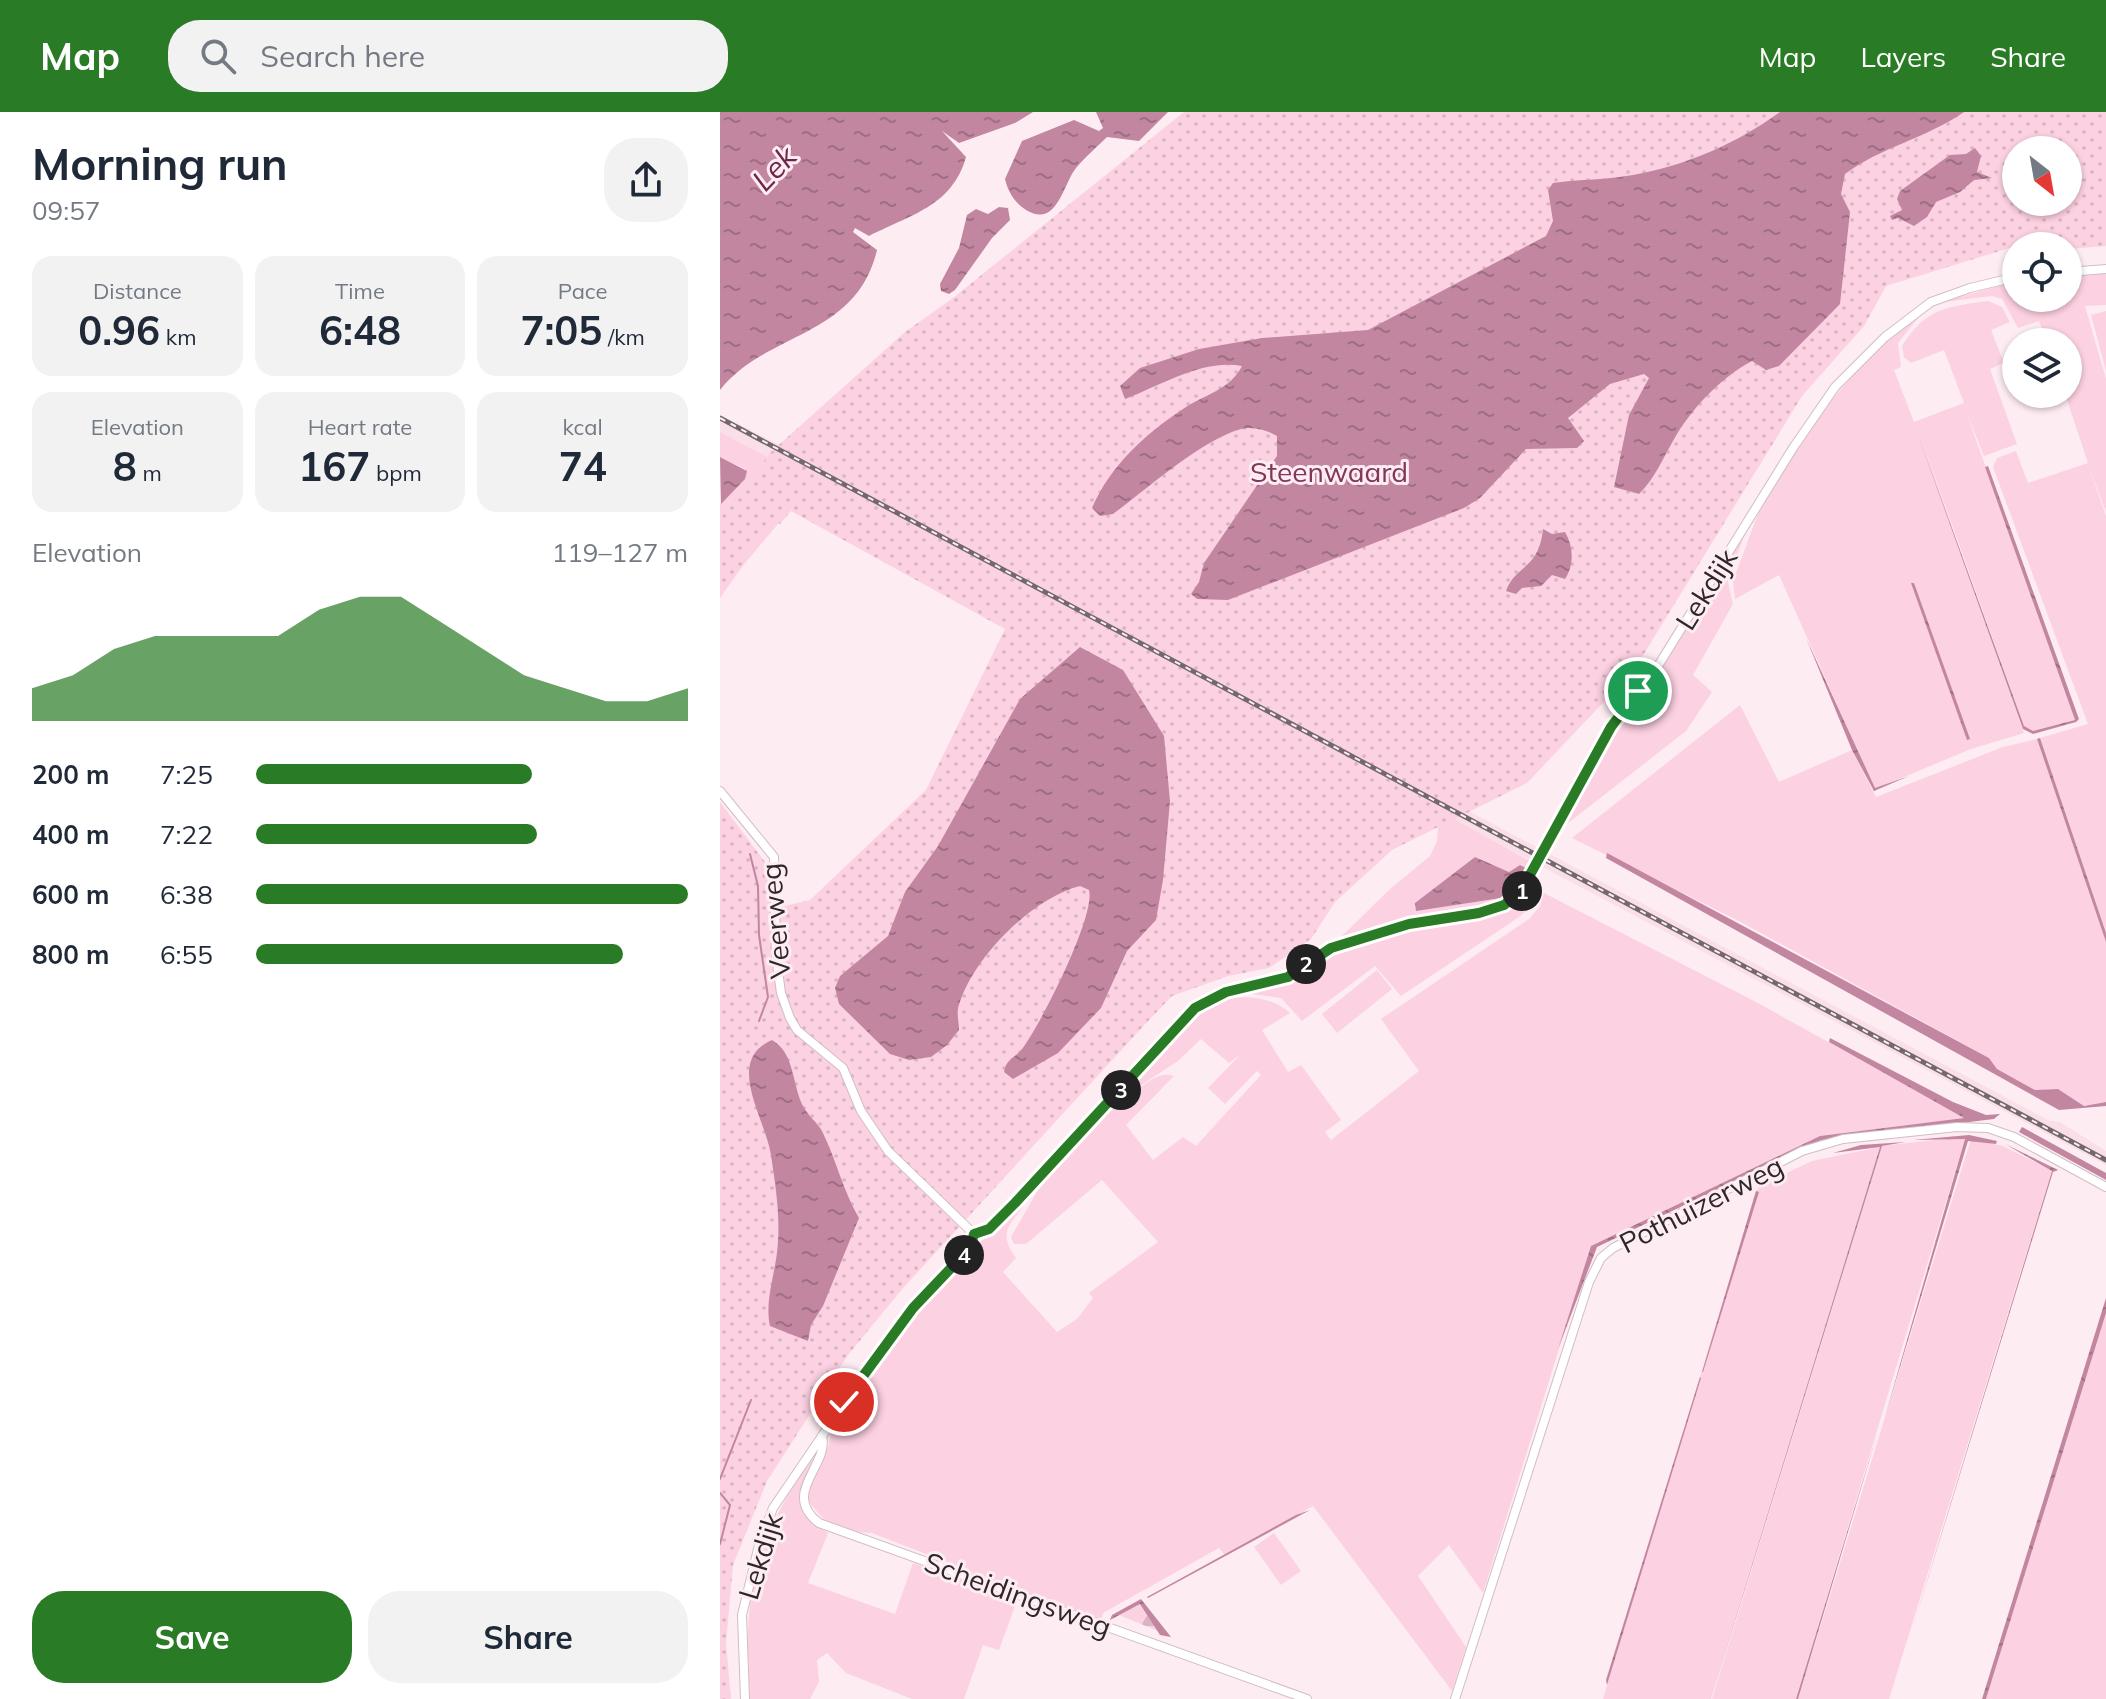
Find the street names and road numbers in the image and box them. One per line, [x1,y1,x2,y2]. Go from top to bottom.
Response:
street label: Lekdijk [1668,542,1745,636]
street label: Veerweg [753,862,797,980]
street label: Pothuizerweg [1613,1148,1789,1260]
street label: Lekdijk [730,1508,790,1604]
street label: Scheidingsweg [920,1544,1116,1644]

